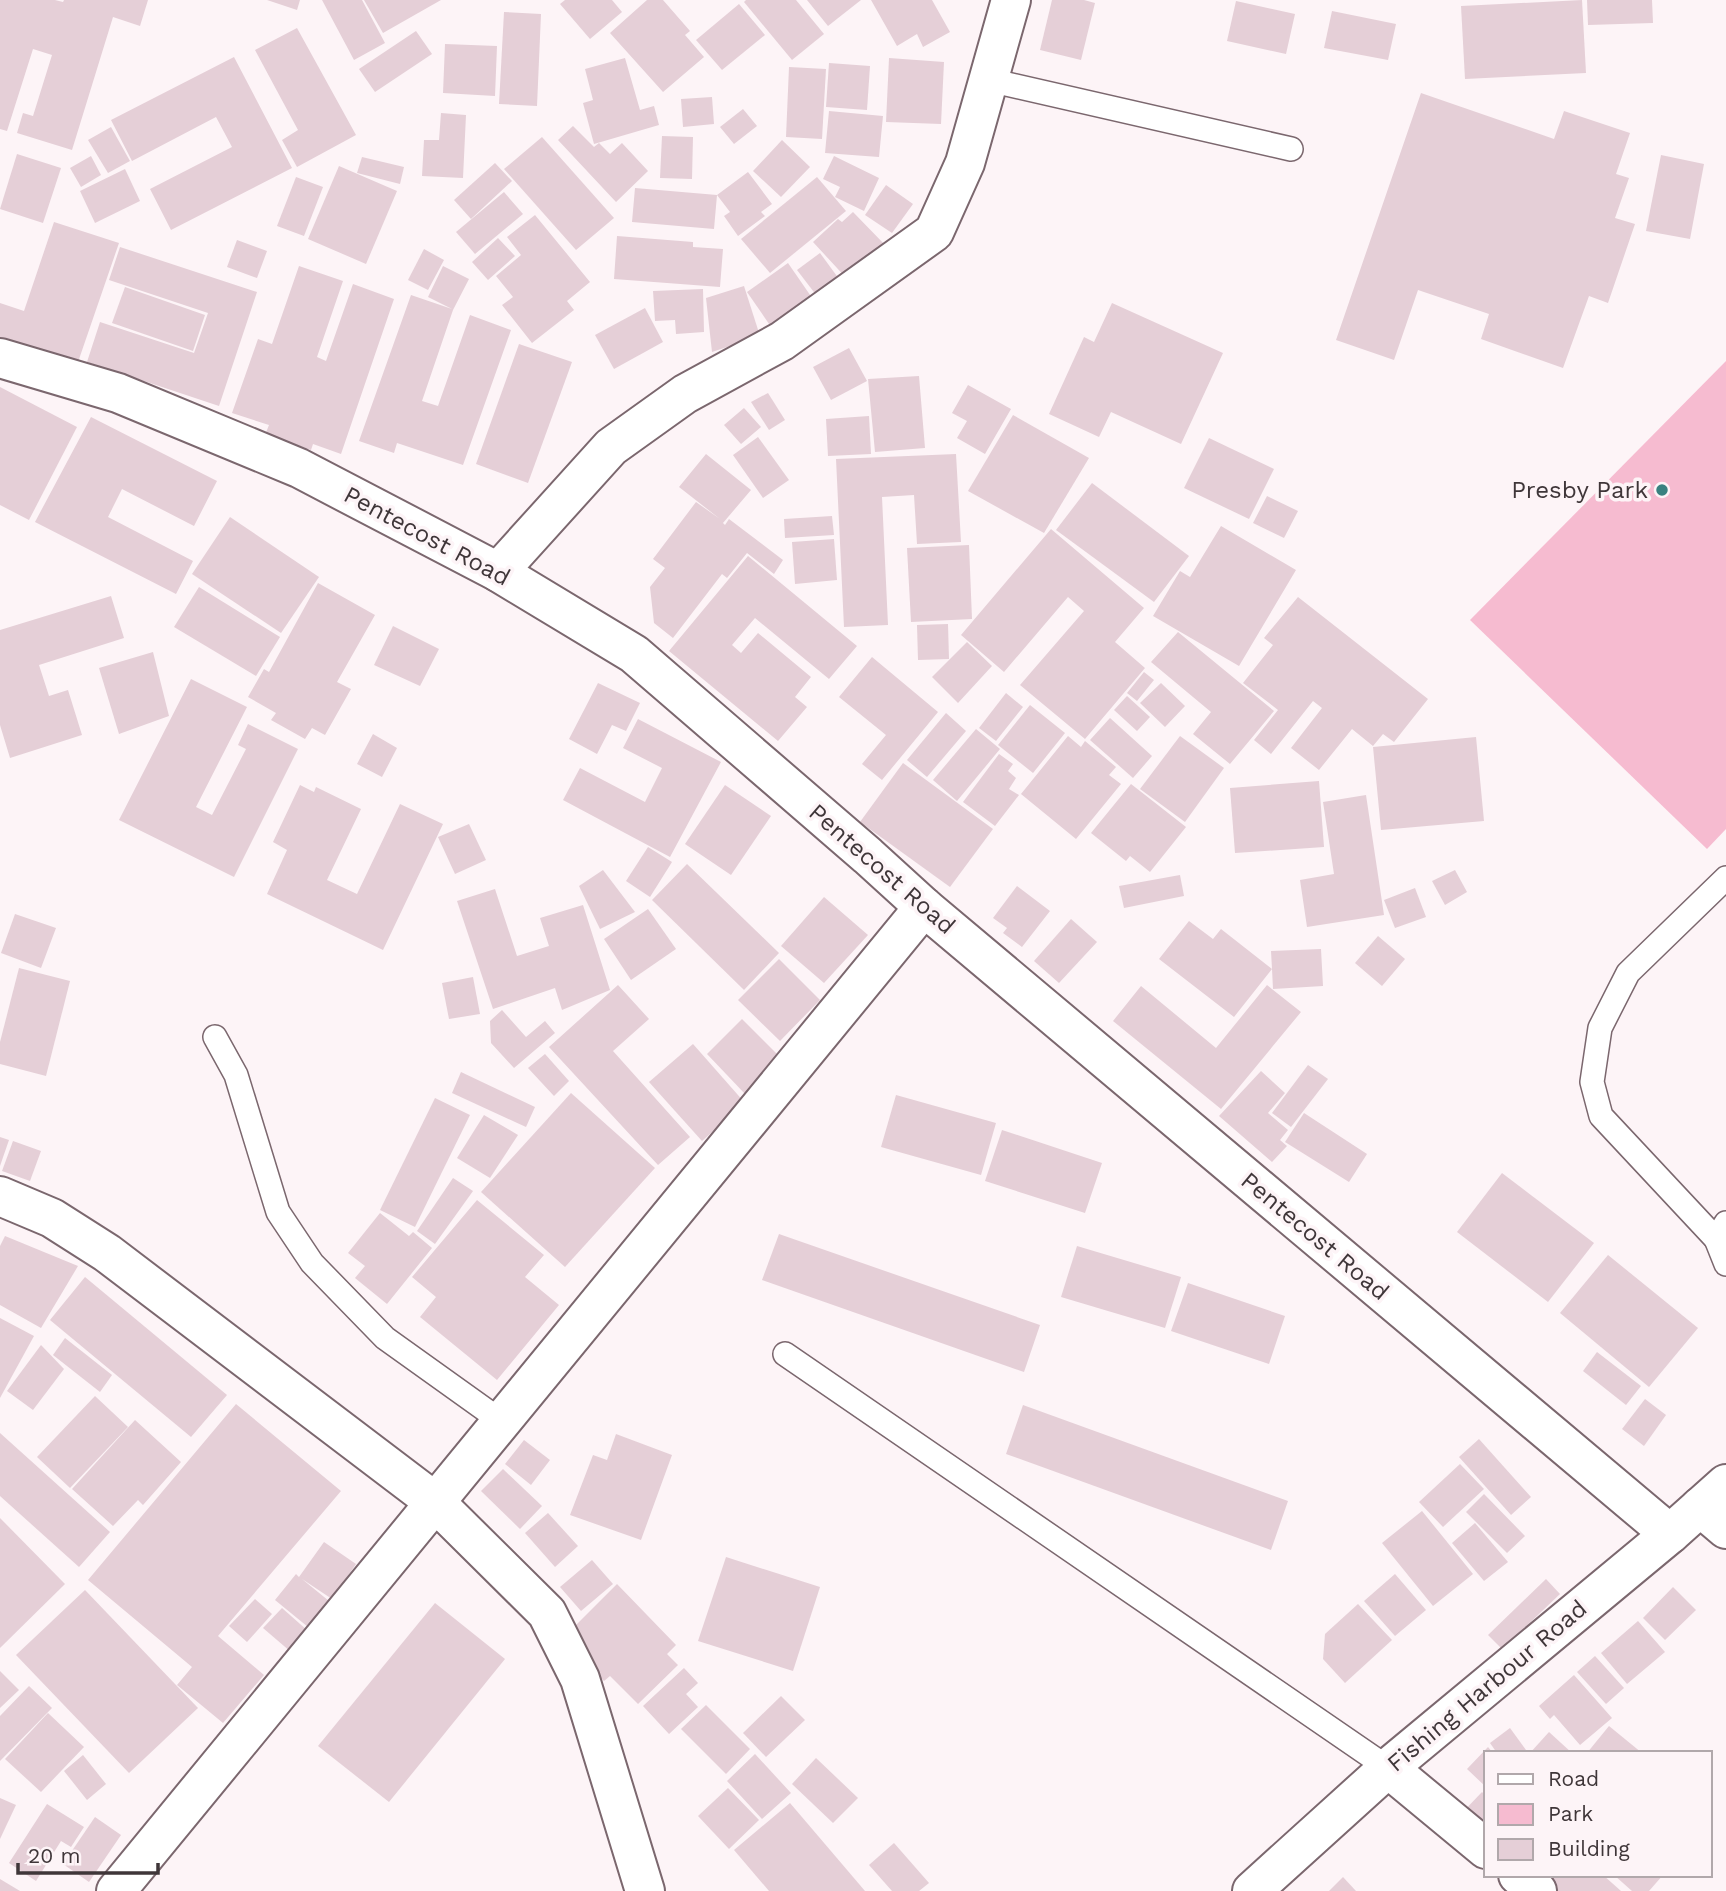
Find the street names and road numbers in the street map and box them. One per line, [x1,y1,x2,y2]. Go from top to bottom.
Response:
street label: Pentecost Road [339,480,515,592]
street label: Pentecost Road [803,798,961,940]
street label: Pentecost Road [1235,1166,1395,1306]
street label: Fishing Harbour Road [1381,1594,1593,1778]

